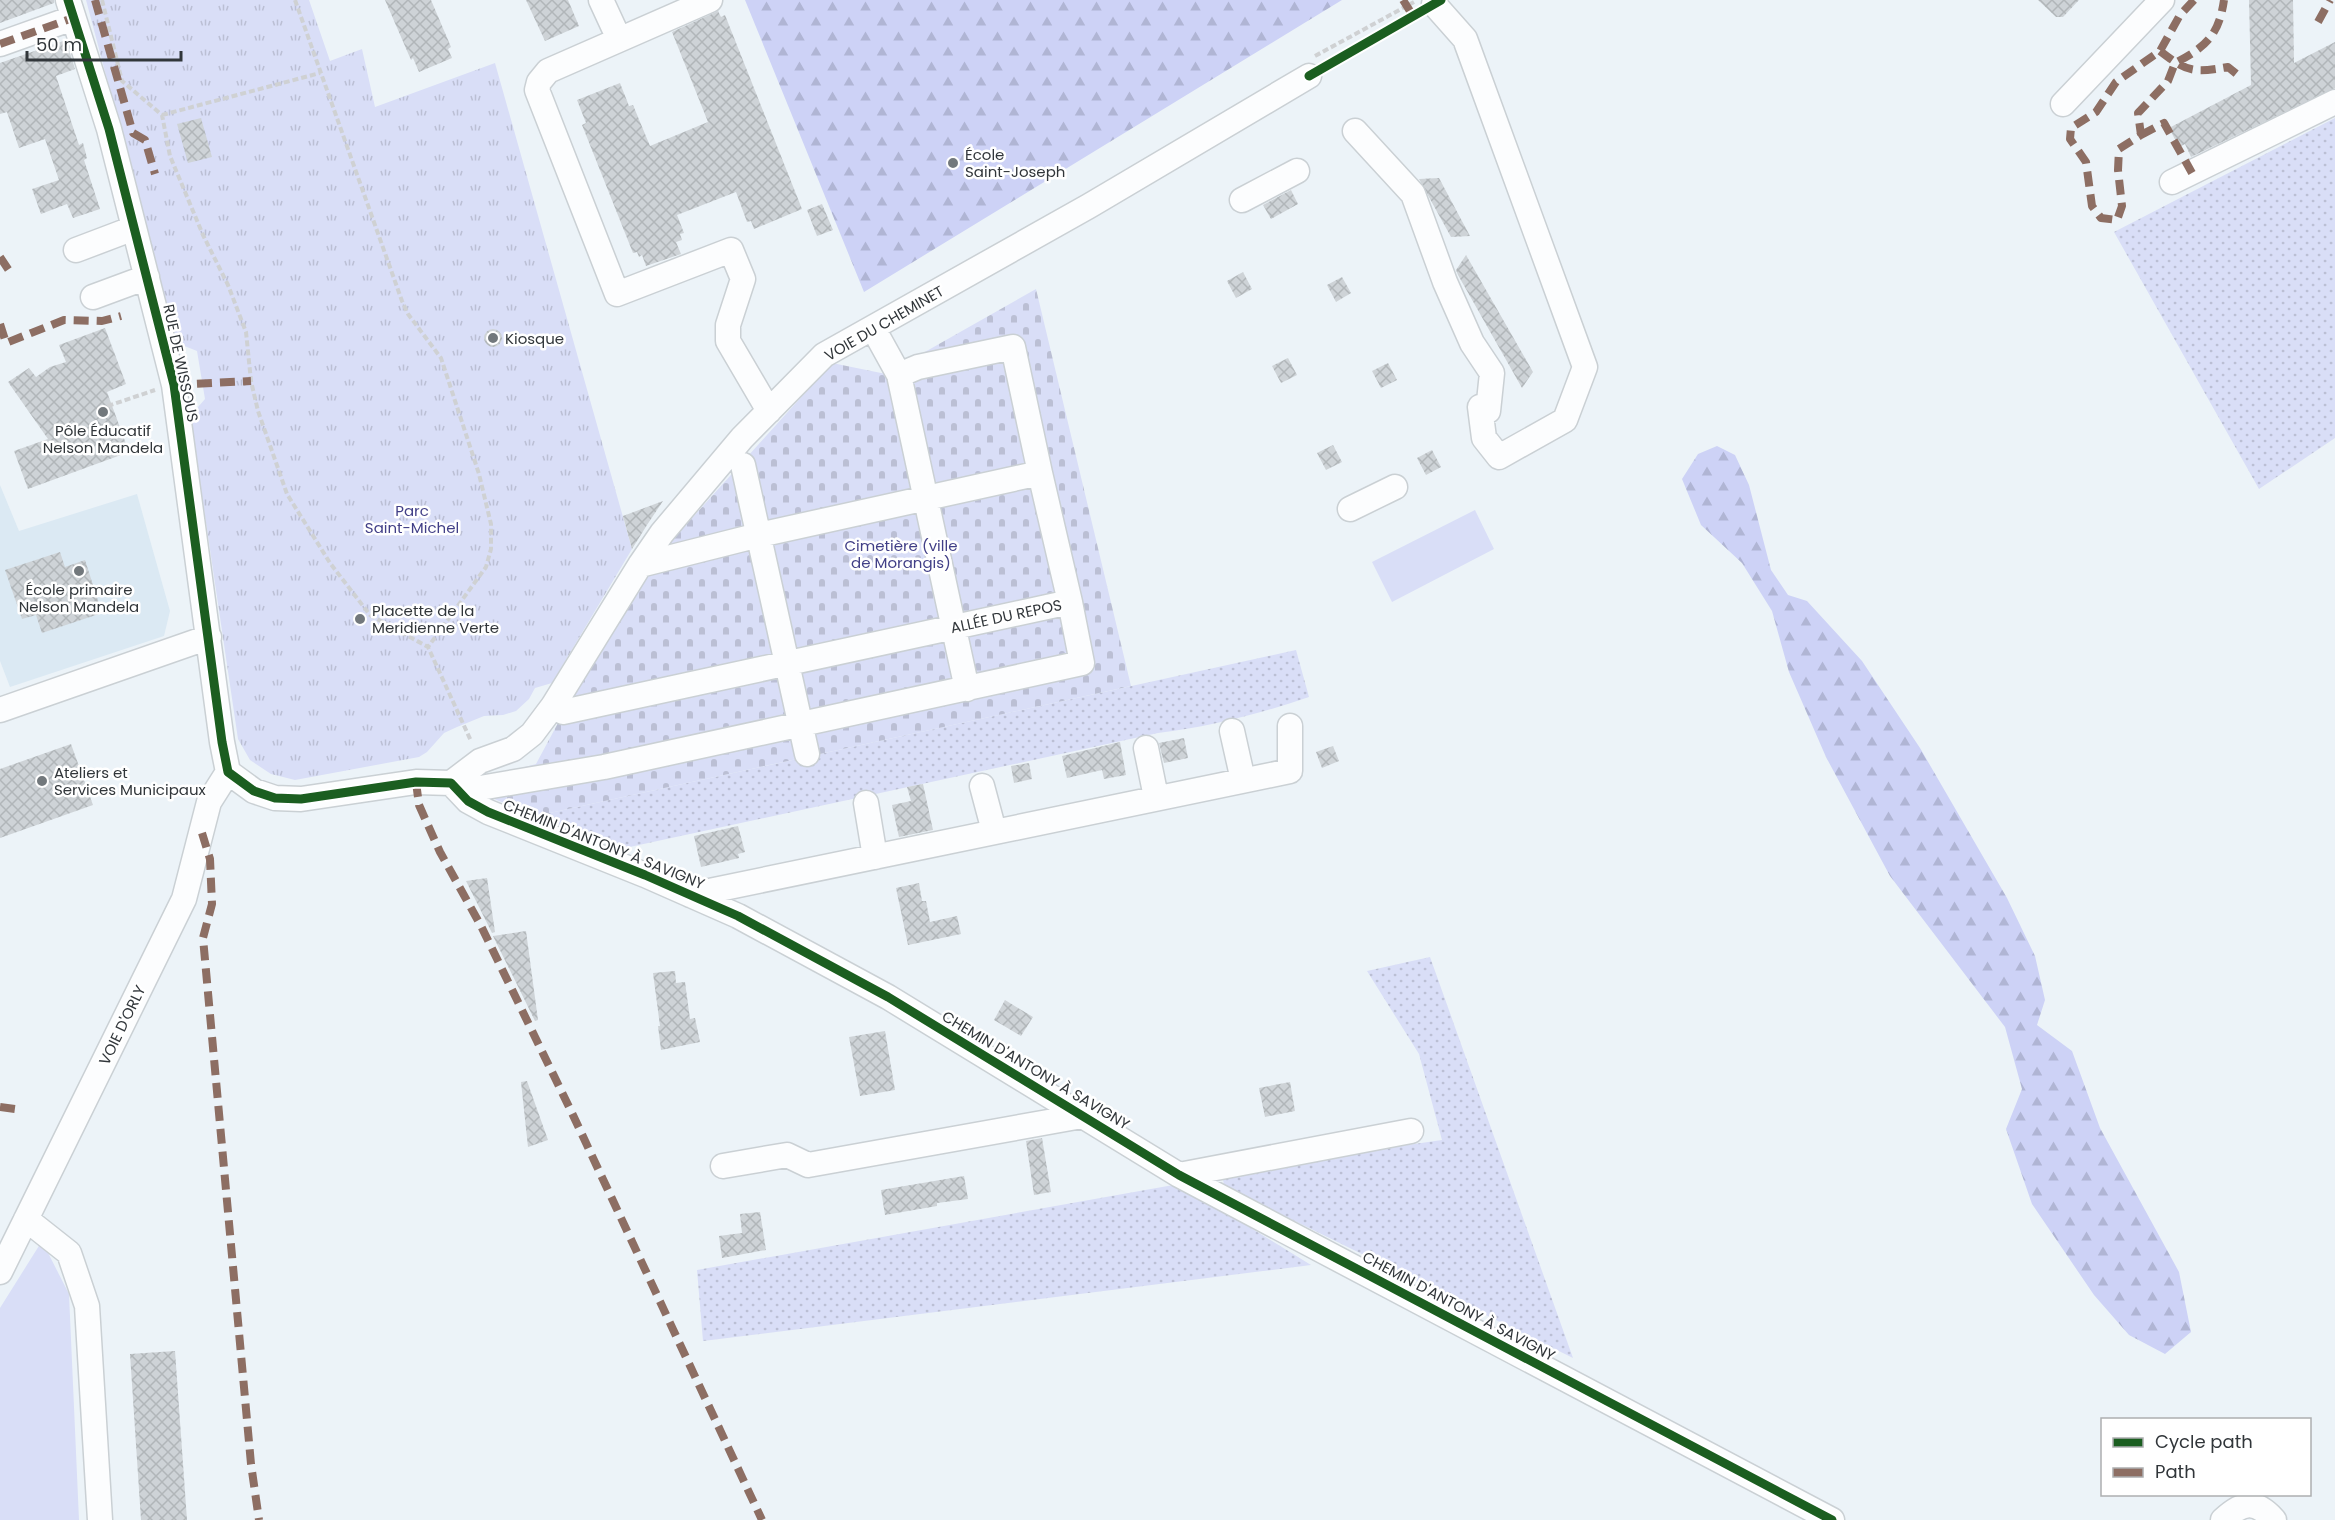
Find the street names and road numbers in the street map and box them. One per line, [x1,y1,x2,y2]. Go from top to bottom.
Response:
street label: VOIE DU CHEMINET [820,280,948,366]
street label: RUE DE WISSOUS [158,302,204,424]
street label: ALLÉE DU REPOS [948,594,1064,638]
street label: CHEMIN D'ANTONY À SAVIGNY [500,794,708,894]
street label: VOIE D'ORLY [94,981,150,1068]
street label: CHEMIN D'ANTONY À SAVIGNY [938,1006,1134,1135]
street label: CHEMIN D'ANTONY À SAVIGNY [1359,1246,1559,1366]

